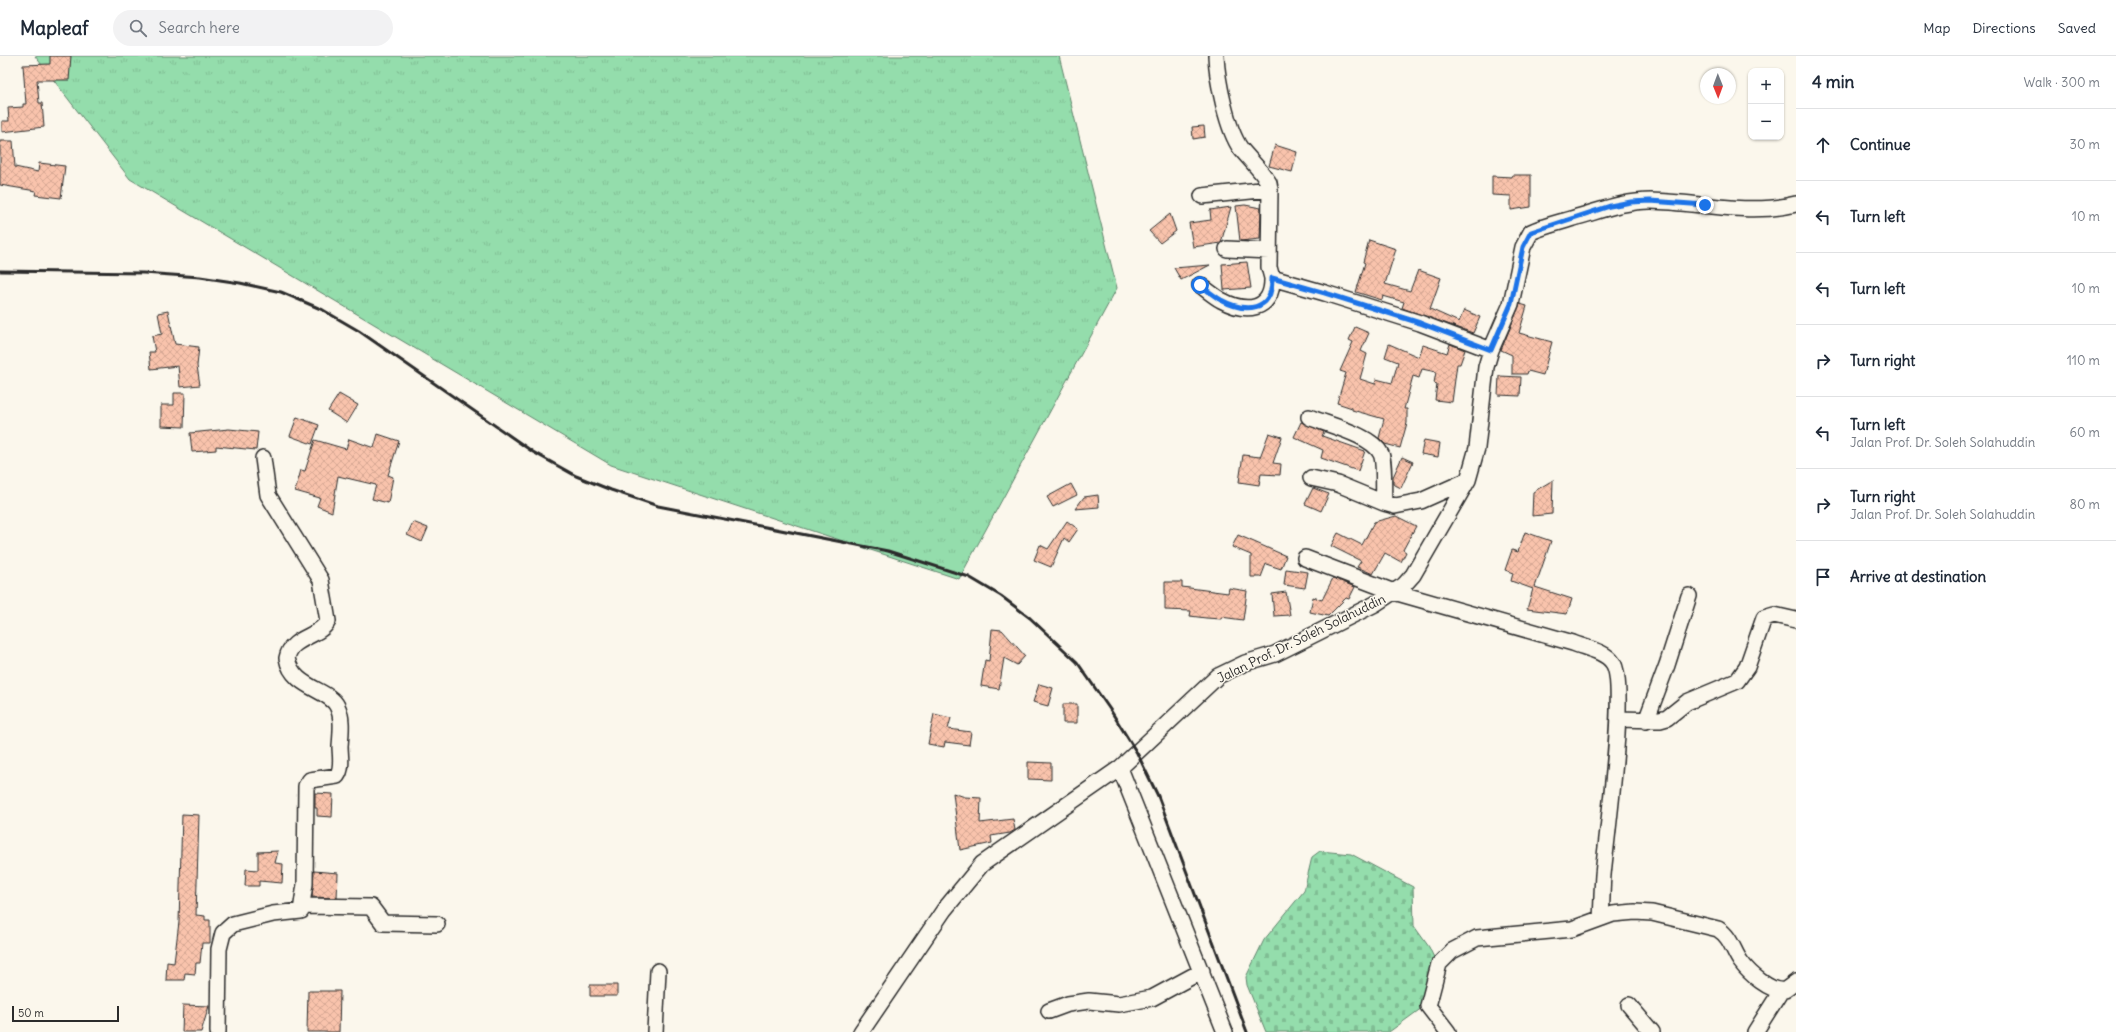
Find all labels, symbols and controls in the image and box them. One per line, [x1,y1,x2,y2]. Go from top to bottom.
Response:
search box [113,10,393,46]
text: Mapleaf [20,16,89,40]
icon: search [127,17,149,39]
text: Search here [159,18,240,37]
text: Map [1923,19,1950,37]
text: Directions [1972,19,2036,37]
text: Saved [2058,19,2096,37]
north arrow [1700,68,1736,104]
map controls [1748,68,1784,140]
button: + [1748,68,1784,104]
text: 4 min [1812,71,1854,93]
text: Walk · 300 m [2024,74,2100,91]
button: − [1748,104,1784,140]
icon: ahead [1812,134,1834,156]
text: Continue [1850,135,1911,154]
text: 30 m [2070,136,2100,153]
route end [1696,196,1714,214]
icon: left [1812,206,1834,228]
text: Turn left [1850,207,1905,226]
text: 10 m [2072,208,2100,225]
route start [1191,276,1209,294]
icon: left [1812,278,1834,300]
text: Turn left [1850,279,1905,298]
text: 10 m [2072,280,2100,297]
icon: right [1812,350,1834,372]
text: Turn right [1850,351,1915,370]
text: 110 m [2067,352,2100,369]
text: Turn left [1850,415,1905,434]
icon: left [1812,422,1834,444]
text: 60 m [2069,424,2100,441]
text: Jalan Prof. Dr. Soleh Solahuddin [1850,434,2035,451]
text: Turn right [1850,487,1915,506]
icon: right [1812,494,1834,516]
text: 80 m [2069,496,2100,513]
text: Jalan Prof. Dr. Soleh Solahuddin [1850,506,2035,523]
icon: arrive [1812,566,1834,588]
text: Arrive at destination [1850,567,1986,586]
street label: Jalan Prof. Dr. Soleh Solahuddin [1214,590,1389,687]
scale bar [12,1004,119,1023]
text: 50 m [18,1006,44,1020]

